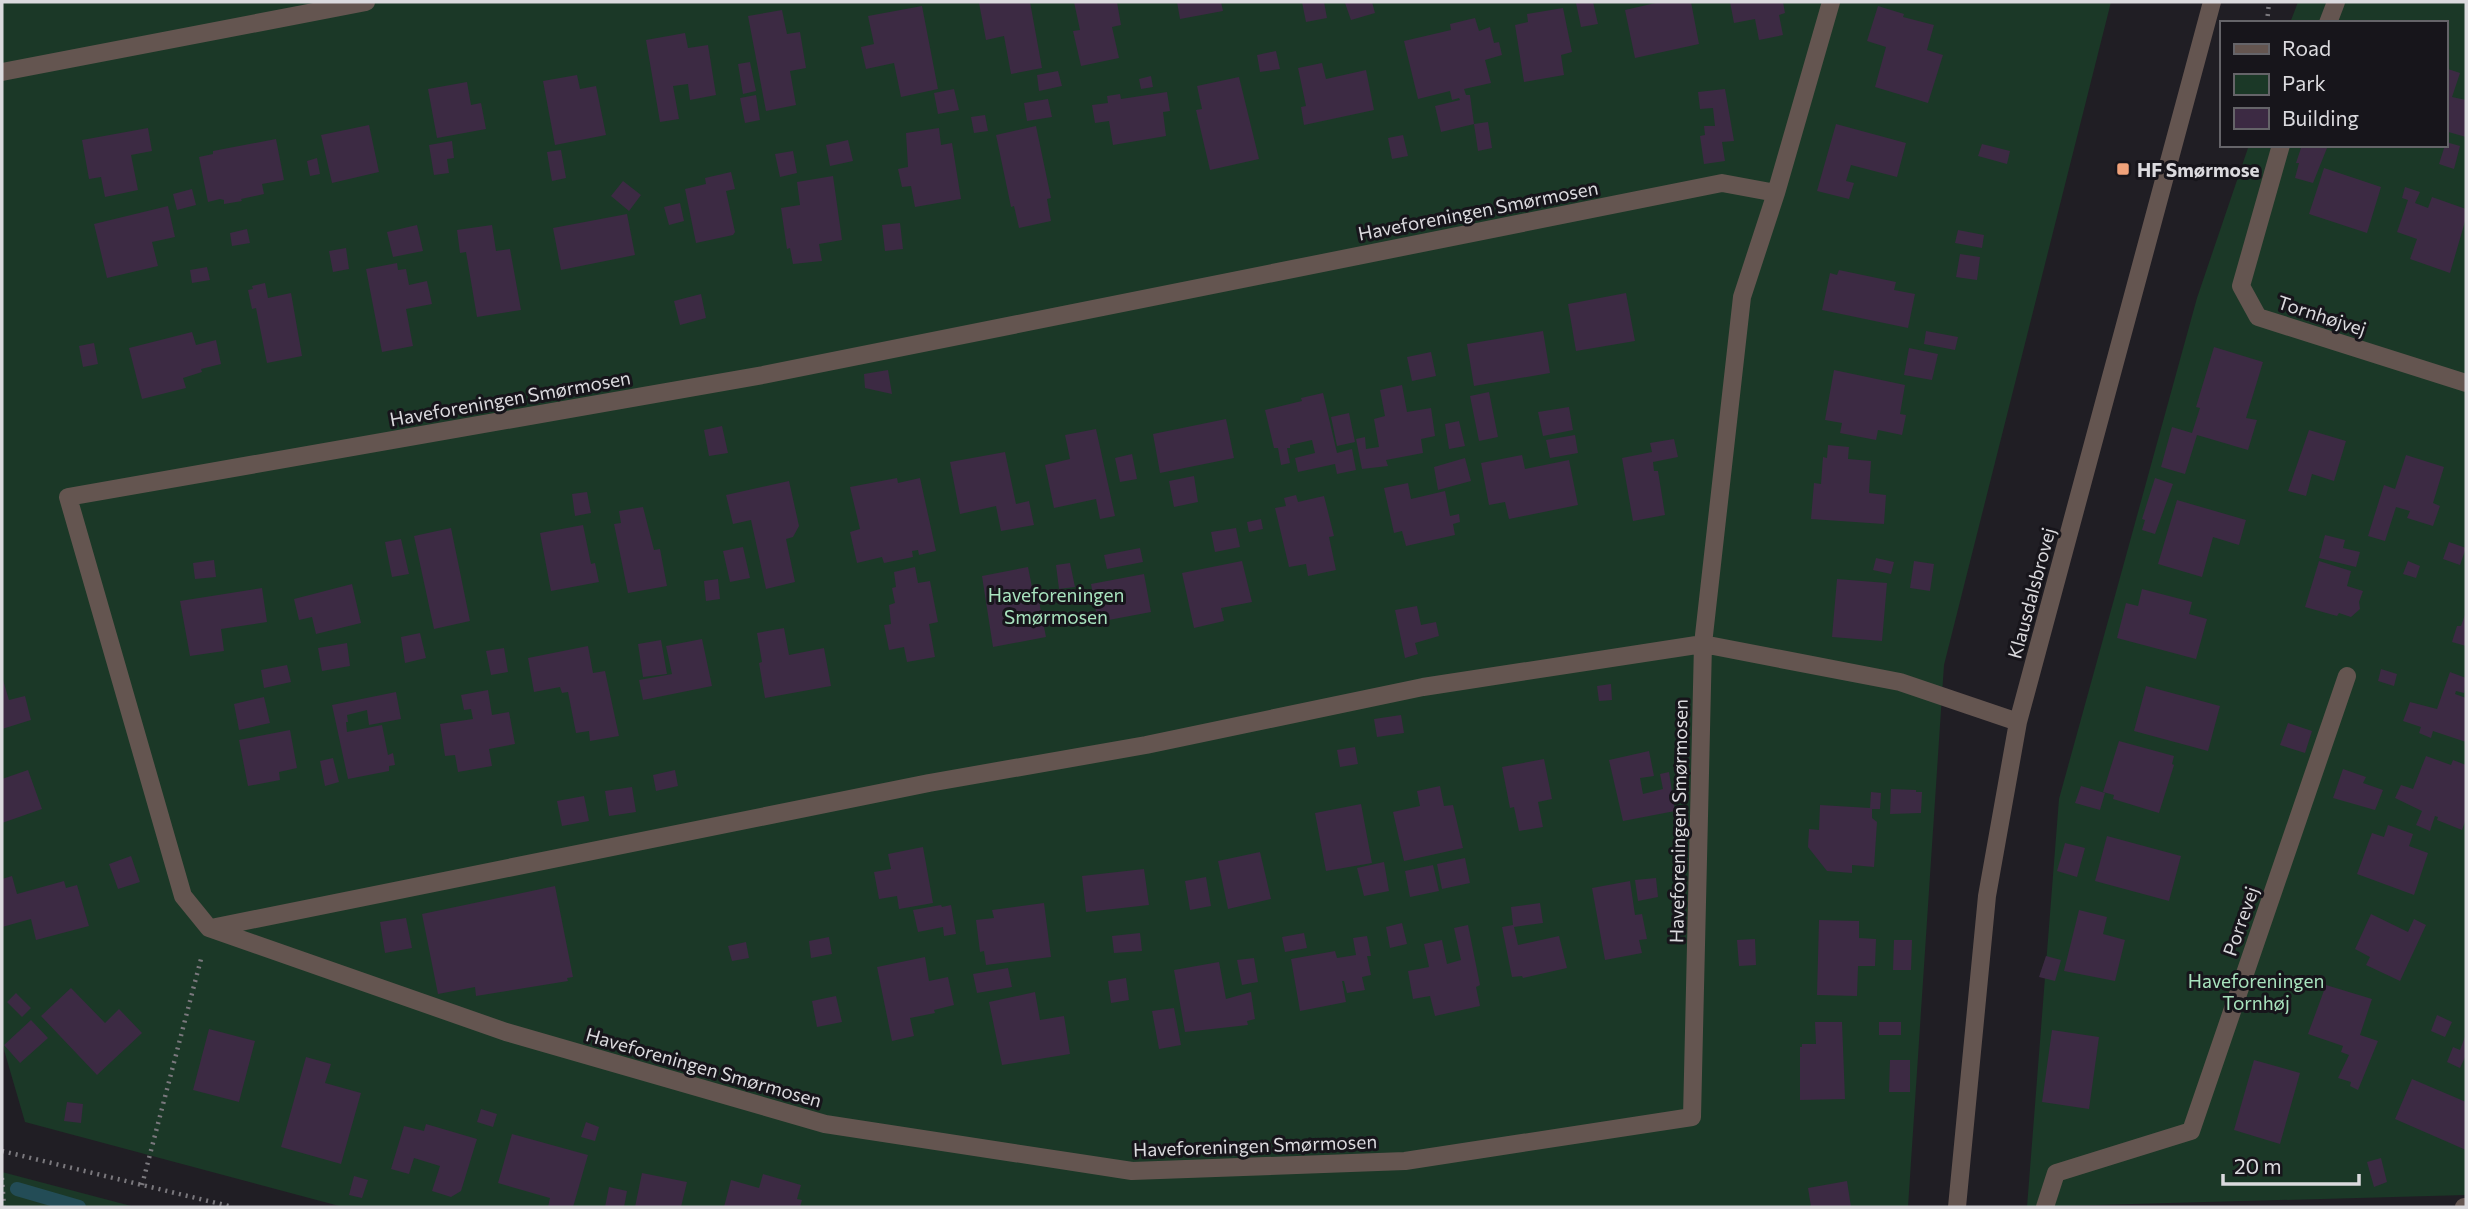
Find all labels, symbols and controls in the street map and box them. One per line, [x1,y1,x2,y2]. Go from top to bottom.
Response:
legend [2220,21,2447,147]
text: Road [2282,35,2331,60]
text: Park [2282,70,2326,95]
text: Building [2282,105,2359,130]
place label: HF Smørmose [2137,158,2260,181]
marker: HF Smørmose [2115,161,2131,177]
street label: Haveforeningen Smørmosen [1356,175,1600,245]
street label: Tornhøjvej [2275,290,2369,340]
street label: Haveforeningen Smørmosen [388,365,632,431]
street label: Klausdalsbrovej [2002,525,2060,661]
park label: Haveforeningen Smørmosen [988,583,1124,628]
street label: Haveforeningen Smørmosen [1664,699,1692,943]
street label: Porrevej [2217,883,2263,959]
park label: Haveforeningen Tornhøj [2188,969,2324,1014]
street label: Haveforeningen Smørmosen [583,1022,825,1112]
street label: Haveforeningen Smørmosen [1133,1129,1377,1161]
scale bar [2223,1142,2360,1186]
text: 20 m [2234,1153,2282,1178]

